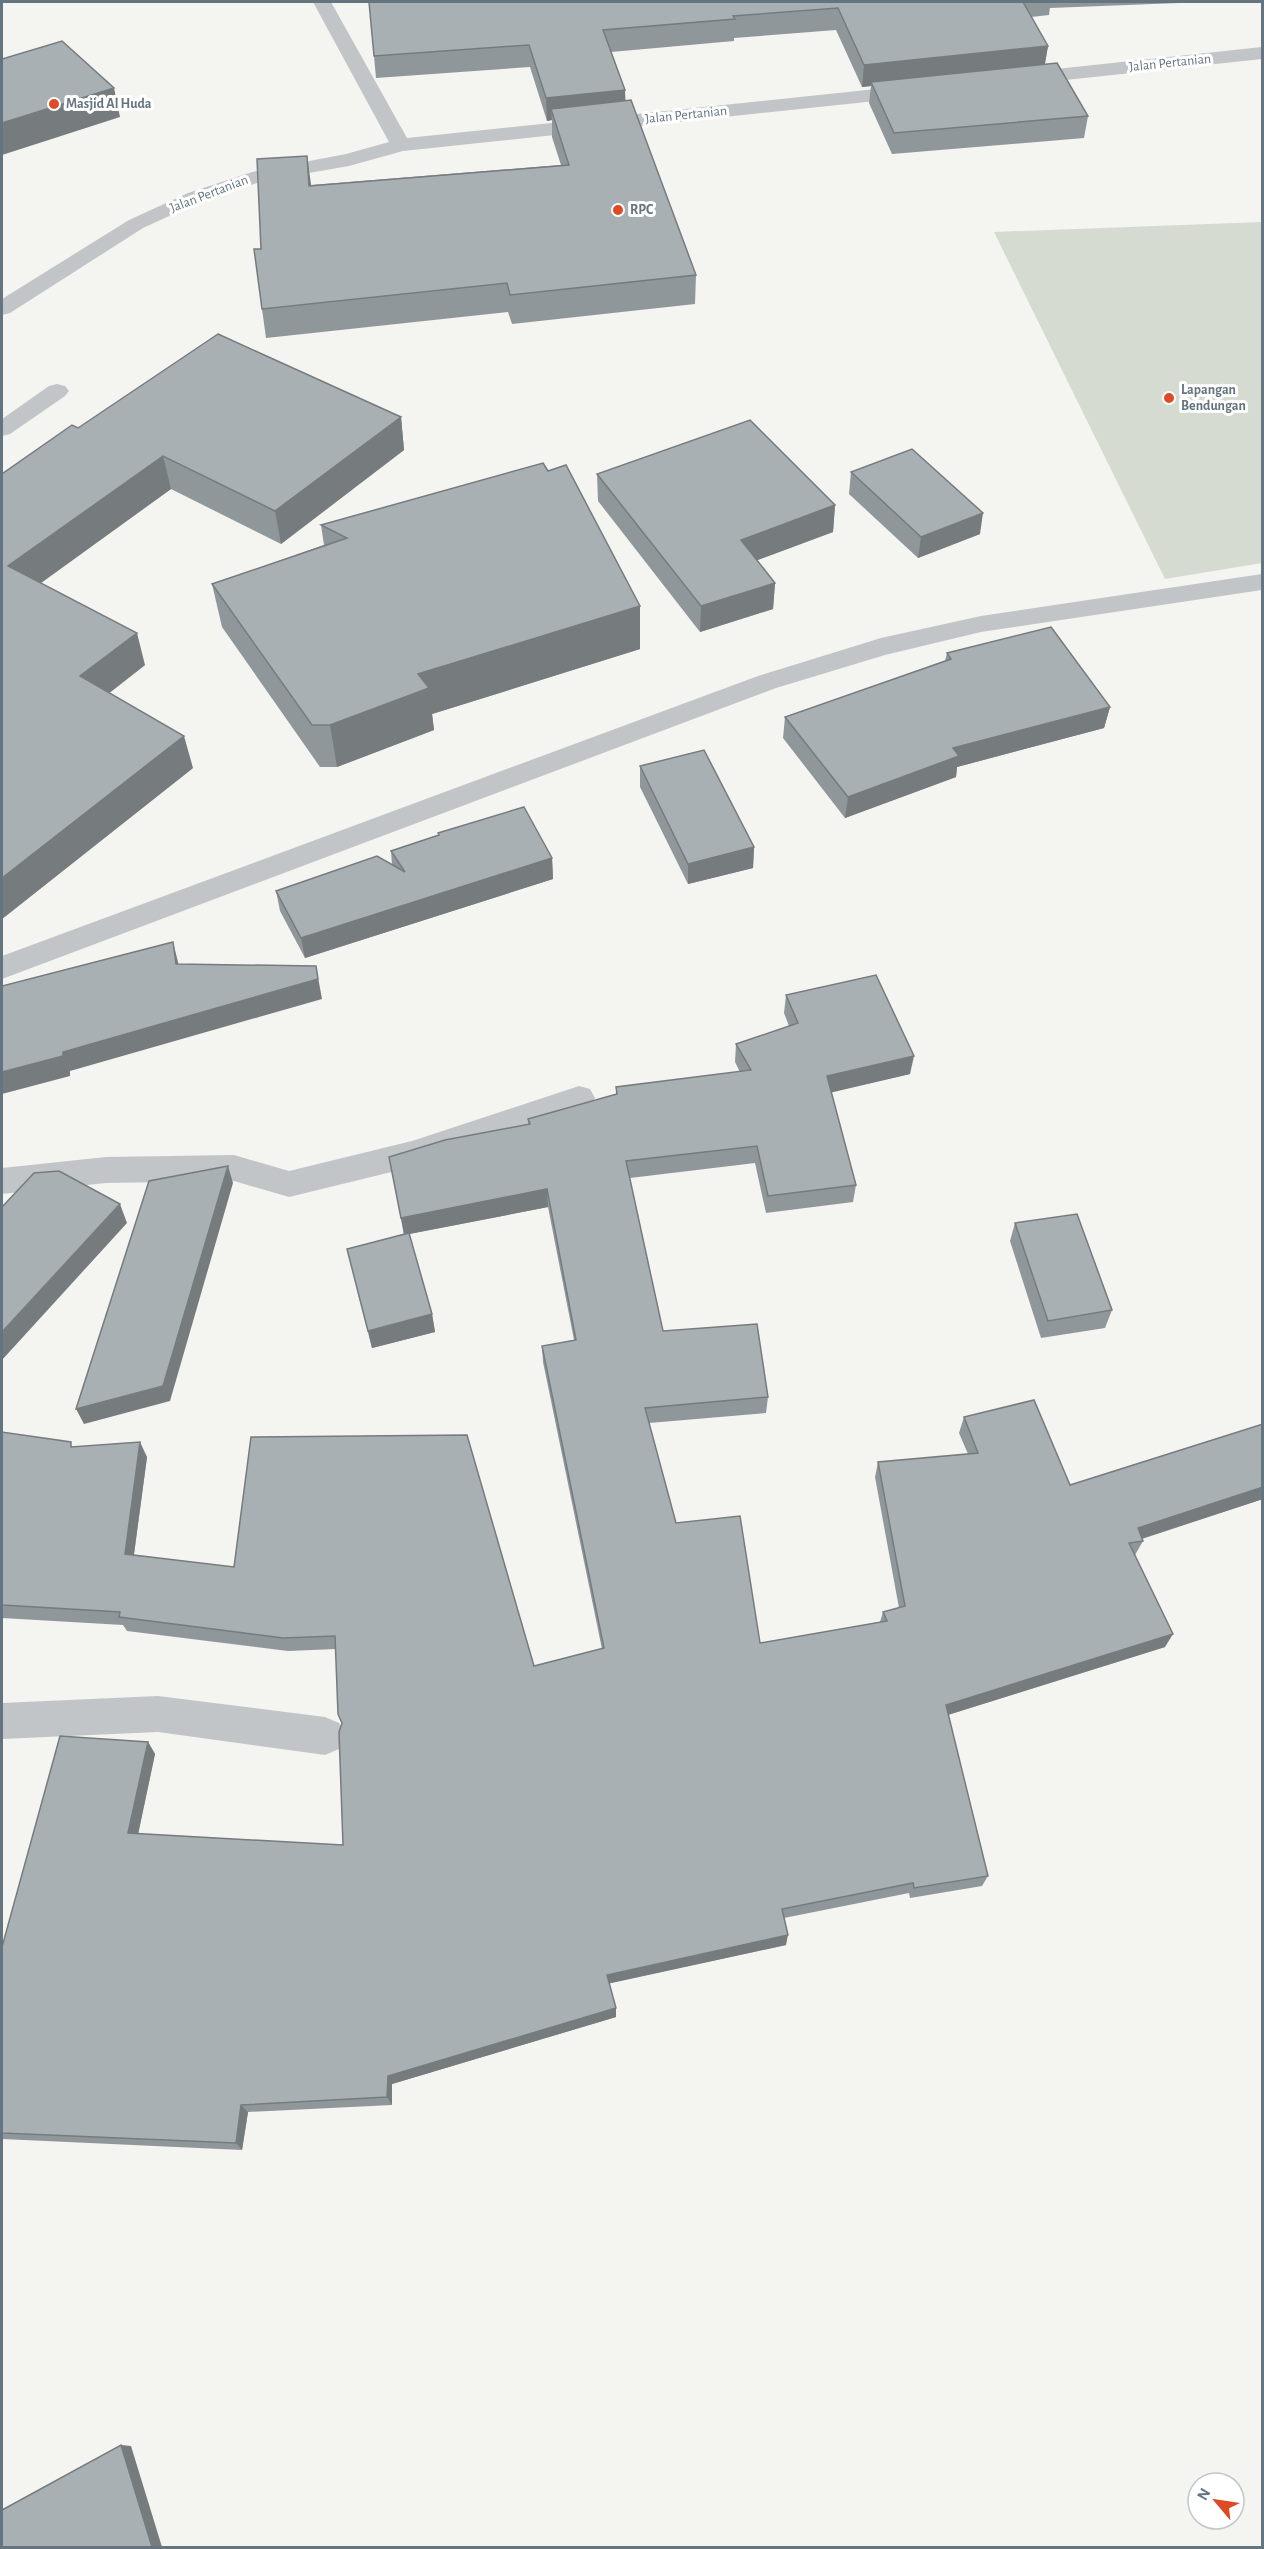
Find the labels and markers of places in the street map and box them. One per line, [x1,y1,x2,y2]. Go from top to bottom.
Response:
marker: Masjid Al Huda [47,97,61,111]
place label: Masjid Al Huda [66,97,152,111]
marker: RPC [611,203,625,217]
place label: RPC [630,203,654,217]
place label: Lapangan Bendungan [1181,383,1246,413]
marker: Lapangan Bendungan [1162,391,1176,405]

